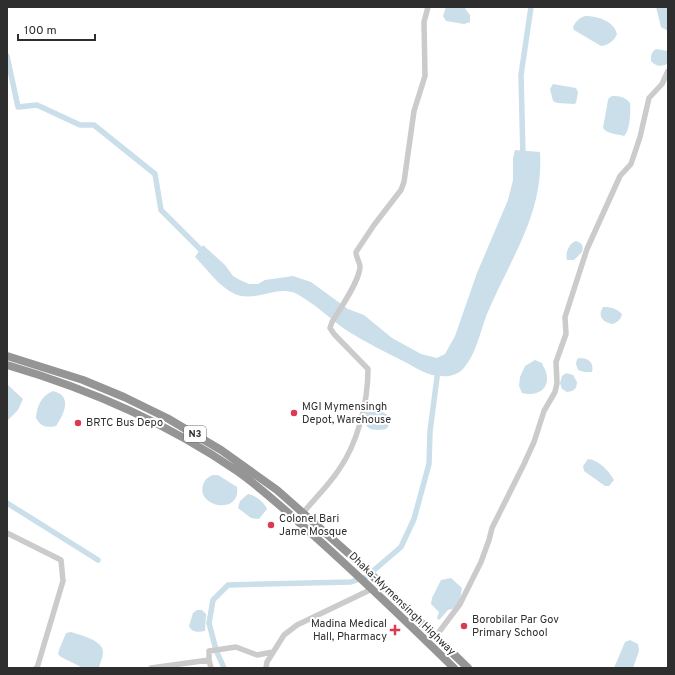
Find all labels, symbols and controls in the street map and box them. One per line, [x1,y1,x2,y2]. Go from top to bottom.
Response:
scale bar [18,16,95,42]
text: 100 m [24,23,57,39]
place label: MGI Mymensingh Depot, Warehouse [302,400,391,427]
marker: MGI Mymensingh Depot, Warehouse [289,408,299,418]
place label: BRTC Bus Depo [86,416,163,430]
marker: BRTC Bus Depo [73,418,83,428]
road number: N3 [184,426,206,442]
place label: Colonel Bari Jame Mosque [279,512,347,539]
marker: Colonel Bari Jame Mosque [266,520,276,530]
street label: Dhaka-Mymensingh Highway [346,549,458,659]
place label: Borobilar Par Gov Primary School [472,613,559,640]
place label: Madina Medical Hall, Pharmacy [311,617,387,644]
marker: Borobilar Par Gov Primary School [459,621,469,631]
marker: Madina Medical Hall, Pharmacy [390,625,400,635]

